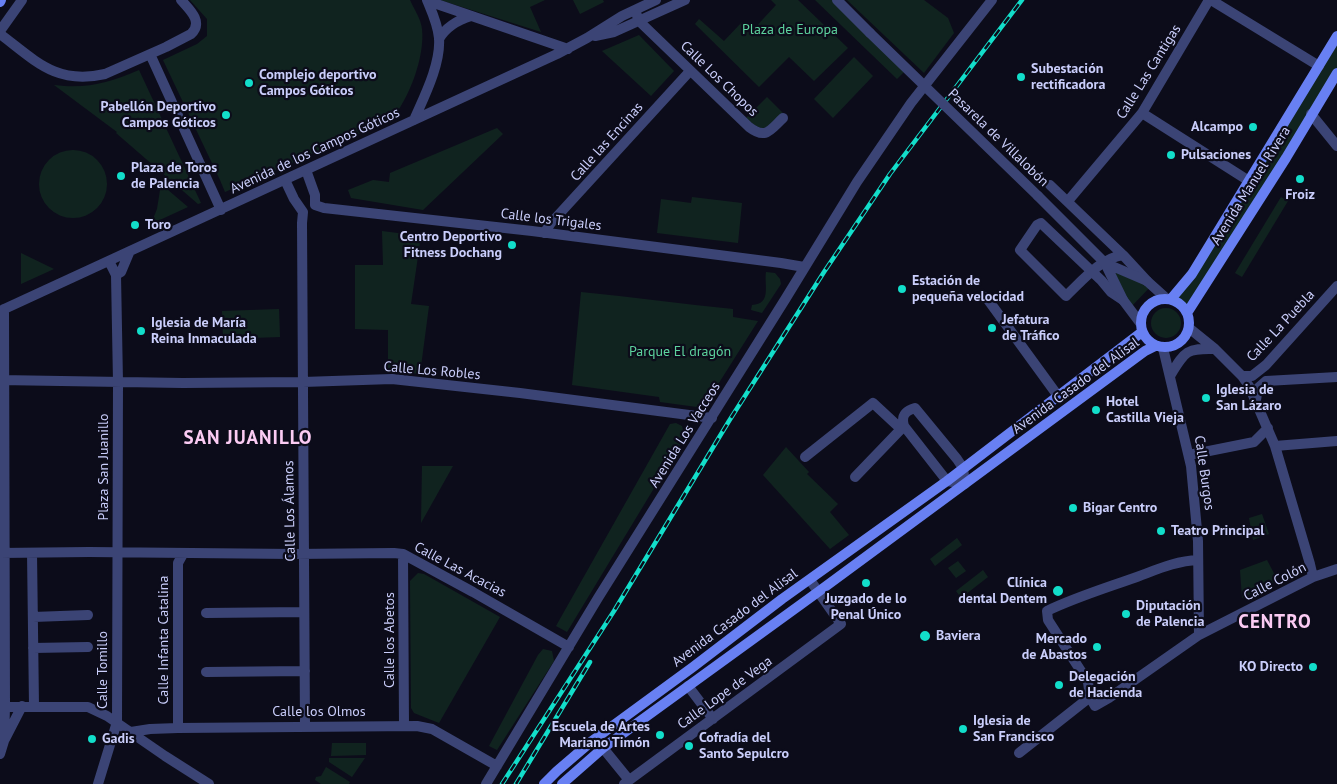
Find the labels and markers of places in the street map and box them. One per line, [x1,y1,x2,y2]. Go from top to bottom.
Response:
place label: Subestación rectificadora [1031,61,1105,94]
place label: Complejo deportivo Campos Góticos [259,67,377,100]
marker: Subestación rectificadora [1015,71,1027,83]
marker: Complejo deportivo Campos Góticos [243,77,255,89]
place label: Pabellón Deportivo Campos Góticos [101,99,216,132]
marker: Pabellón Deportivo Campos Góticos [220,109,232,121]
place label: Alcampo [1191,119,1243,135]
marker: Alcampo [1247,121,1259,133]
place label: Pulsaciones [1181,147,1251,163]
marker: Pulsaciones [1165,149,1177,161]
place label: Plaza de Toros de Palencia [131,160,217,192]
marker: Plaza de Toros de Palencia [115,170,127,182]
marker: Froiz [1294,173,1306,185]
place label: Froiz [1285,187,1315,203]
place label: Toro [145,217,171,233]
marker: Toro [129,219,141,231]
place label: Centro Deportivo Fitness Dochang [400,229,502,262]
marker: Centro Deportivo Fitness Dochang [506,239,518,251]
place label: Estación de pequeña velocidad [912,273,1024,306]
marker: Estación de pequeña velocidad [896,283,908,295]
place label: Jefatura de Tráfico [1002,312,1060,344]
place label: Iglesia de María Reina Inmaculada [151,315,257,348]
marker: Jefatura de Tráfico [986,322,998,334]
marker: Iglesia de María Reina Inmaculada [135,325,147,337]
place label: Iglesia de San Lázaro [1216,382,1282,414]
marker: Iglesia de San Lázaro [1200,392,1212,404]
place label: Hotel Castilla Vieja [1106,394,1184,427]
marker: Hotel Castilla Vieja [1090,404,1102,416]
place label: Bigar Centro [1083,500,1157,516]
marker: Bigar Centro [1067,502,1079,514]
place label: Teatro Principal [1171,523,1264,539]
marker: Teatro Principal [1155,525,1167,537]
place label: Clínica dental Dentem [958,575,1047,608]
marker: Juzgado de lo Penal Único [860,577,872,589]
marker: Clínica dental Dentem [1051,584,1065,598]
place label: Juzgado de lo Penal Único [825,591,907,624]
place label: Diputación de Palencia [1136,598,1204,630]
marker: Diputación de Palencia [1120,608,1132,620]
place label: Baviera [936,628,981,644]
marker: Baviera [918,629,932,643]
place label: Mercado de Abastos [1022,631,1087,664]
marker: Mercado de Abastos [1091,641,1103,653]
place label: KO Directo [1239,659,1303,675]
marker: KO Directo [1307,661,1319,673]
place label: Delegación de Hacienda [1069,669,1142,702]
marker: Delegación de Hacienda [1053,679,1065,691]
place label: Iglesia de San Francisco [973,713,1054,746]
place label: Escuela de Artes Mariano Timón [552,719,650,752]
marker: Iglesia de San Francisco [957,723,969,735]
marker: Escuela de Artes Mariano Timón [654,729,666,741]
place label: Cofradía del Santo Sepulcro [699,730,789,762]
place label: Gadis [102,731,135,747]
marker: Gadis [86,733,98,745]
marker: Cofradía del Santo Sepulcro [683,740,695,752]

